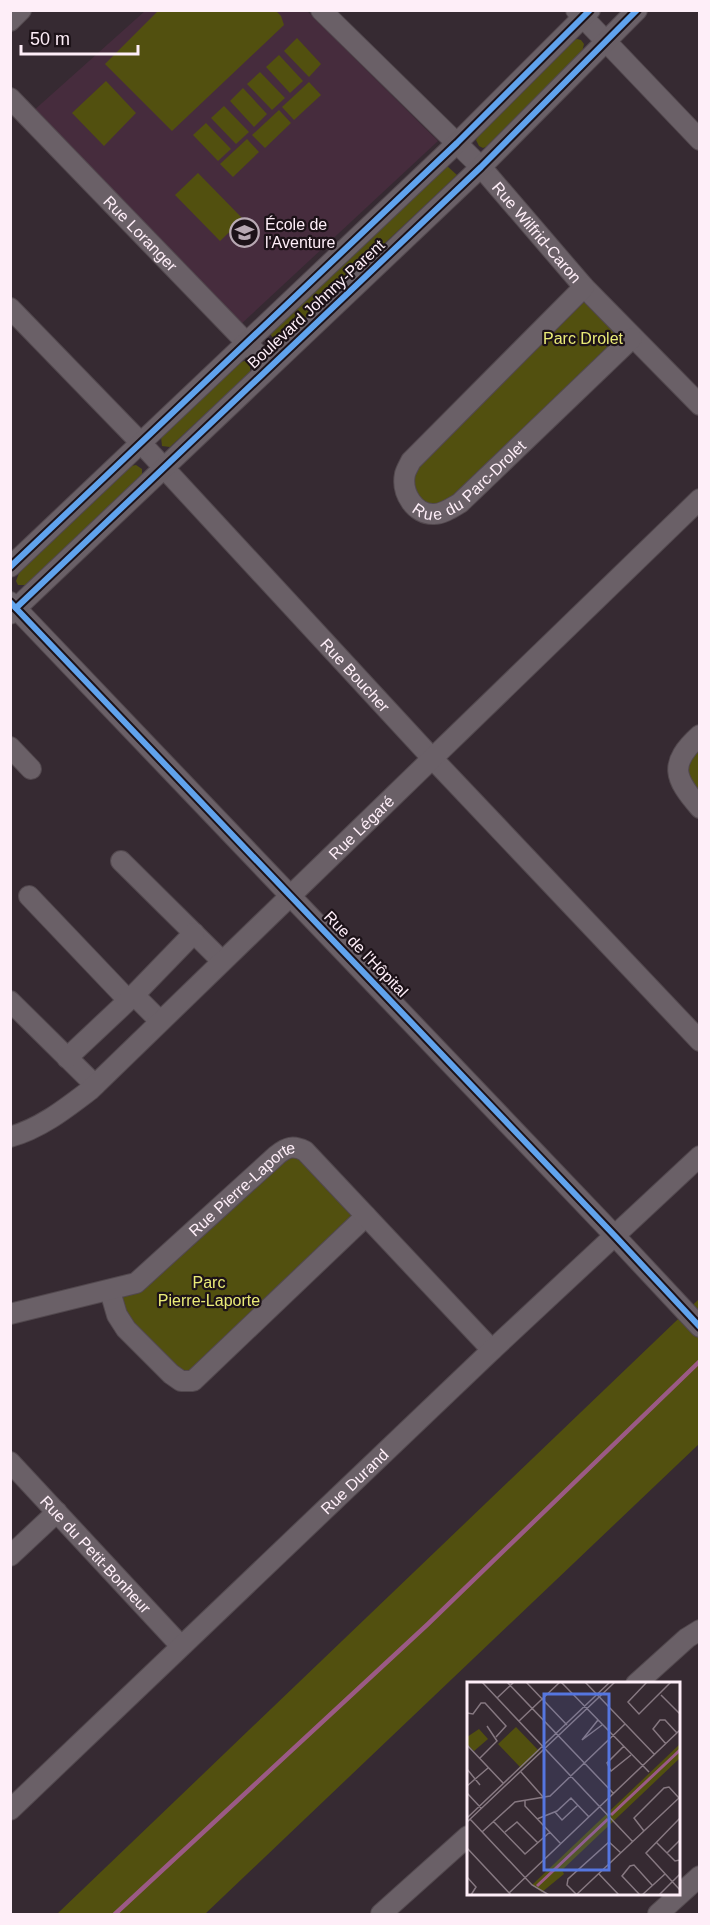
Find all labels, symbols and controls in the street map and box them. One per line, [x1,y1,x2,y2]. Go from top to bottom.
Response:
scale bar [21,18,138,56]
text: 50 m [30,29,70,49]
street label: Rue Wilfrid-Caron [489,178,585,286]
street label: Rue Loranger [101,192,181,275]
place label: École de l'Aventure [265,215,335,251]
school or university icon: École de l'Aventure [228,217,260,249]
street label: Boulevard Johnny-Parent [244,236,388,372]
park label: Parc Drolet [543,330,624,347]
street label: Rue du Parc-Drolet [410,436,529,523]
street label: Rue Boucher [317,635,394,716]
street label: Rue Légaré [325,792,397,862]
street label: Rue de l'Hôpital [321,908,411,1000]
street label: Rue Pierre-Laporte [185,1139,296,1239]
park label: Parc Pierre-Laporte [158,1274,260,1309]
street label: Rue Durand [317,1445,391,1517]
street label: Rue du Petit-Bonheur [37,1492,155,1617]
inset map [467,1682,680,1895]

